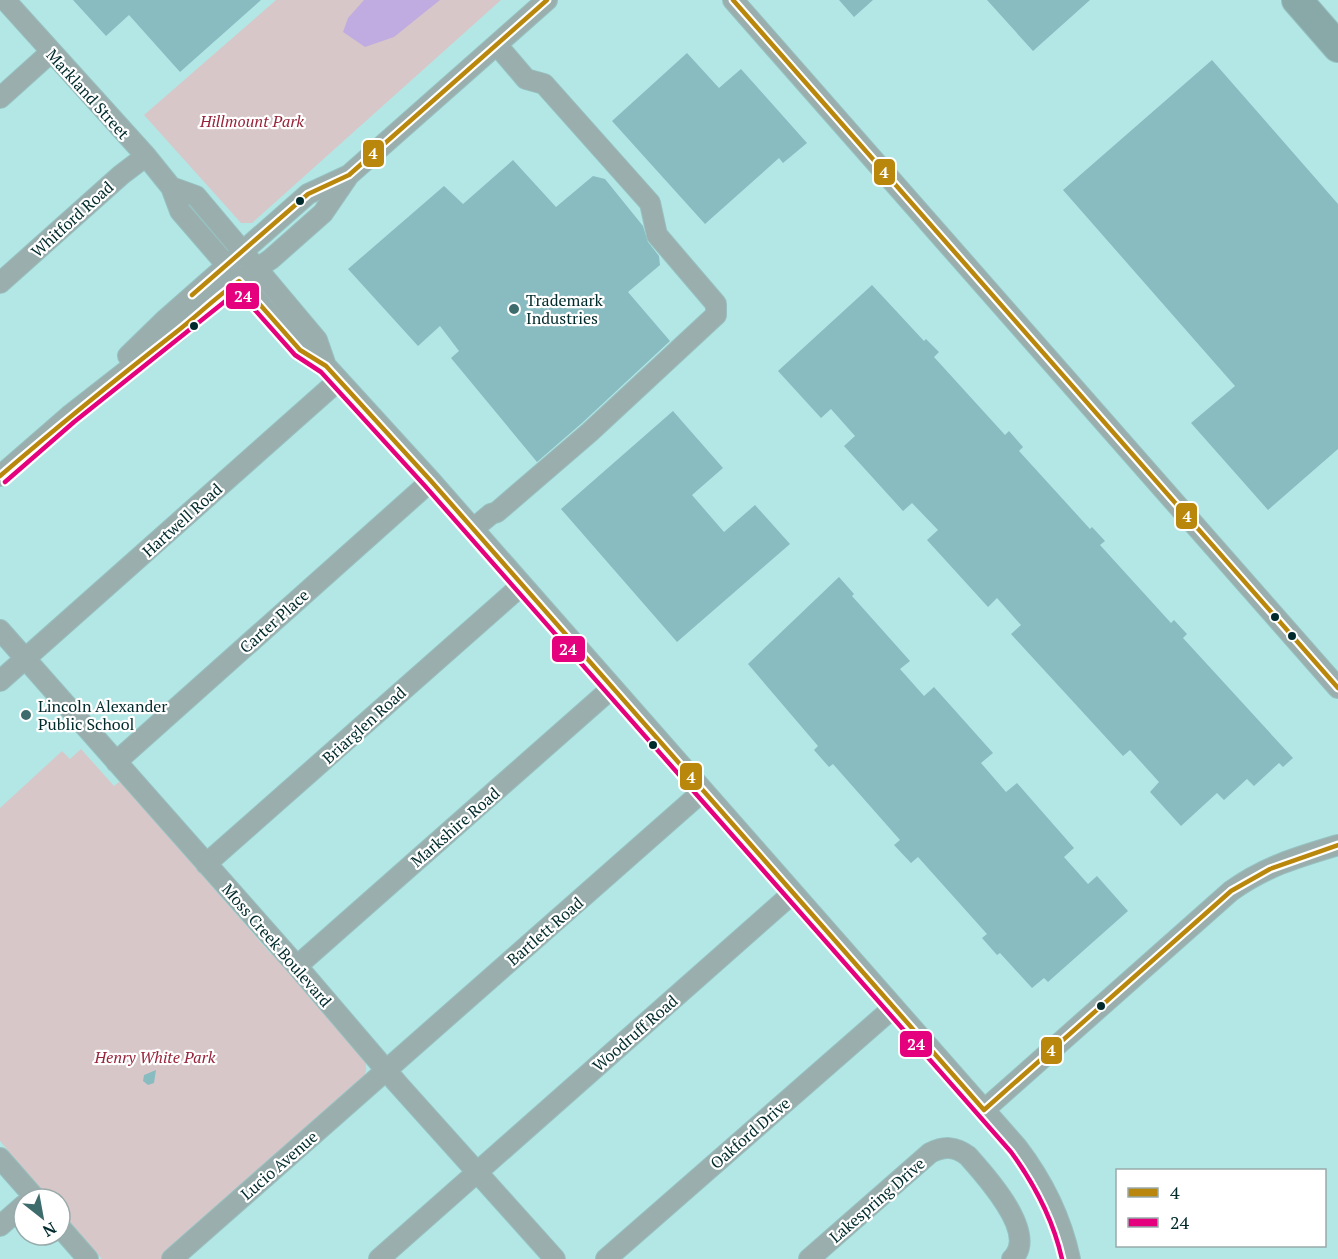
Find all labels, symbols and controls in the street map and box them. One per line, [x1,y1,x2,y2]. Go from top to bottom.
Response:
street label: Markland Street [42,44,134,144]
park label: Hillmount Park [199,110,304,132]
line badge: 4 [362,139,385,168]
text: 4 [368,142,378,164]
line badge: 4 [873,158,896,186]
text: 4 [879,161,889,183]
street label: Whitford Road [26,176,118,262]
unlabelled marker [294,195,306,207]
line badge: 24 [225,282,260,310]
text: 24 [234,285,252,307]
place label: Trademark Industries [526,289,604,329]
marker: Trademark Industries [507,302,521,316]
unlabelled marker [188,320,200,332]
street label: Hartwell Road [137,478,227,562]
line badge: 4 [1175,502,1198,530]
text: 4 [1182,505,1192,527]
street label: Carter Place [235,584,313,658]
unlabelled marker [1269,611,1281,623]
unlabelled marker [1286,630,1298,642]
line badge: 24 [551,635,586,663]
text: 24 [559,638,577,660]
street label: Briarglen Road [317,681,411,768]
place label: Lincoln Alexander Public School [38,695,168,735]
marker: Lincoln Alexander Public School [19,708,33,722]
unlabelled marker [647,739,659,751]
line badge: 4 [679,762,703,791]
text: 4 [686,766,696,788]
street label: Markshire Road [406,782,504,872]
street label: Moss Creek Boulevard [217,879,337,1011]
street label: Bartlett Road [502,892,588,970]
street label: Woodruff Road [588,990,682,1076]
unlabelled marker [1095,1000,1107,1012]
line badge: 24 [899,1030,933,1058]
text: 24 [907,1033,925,1055]
line badge: 4 [1040,1036,1063,1065]
text: 4 [1046,1039,1056,1061]
park label: Henry White Park [94,1046,216,1068]
street label: Oakford Drive [705,1092,795,1174]
street label: Lucio Avenue [236,1126,322,1204]
street label: Lakespring Drive [825,1152,929,1248]
legend [1116,1169,1326,1247]
text: 4 [1170,1180,1180,1204]
north arrow [12,1187,72,1247]
text: 24 [1170,1210,1190,1234]
text: N [39,1217,61,1242]

